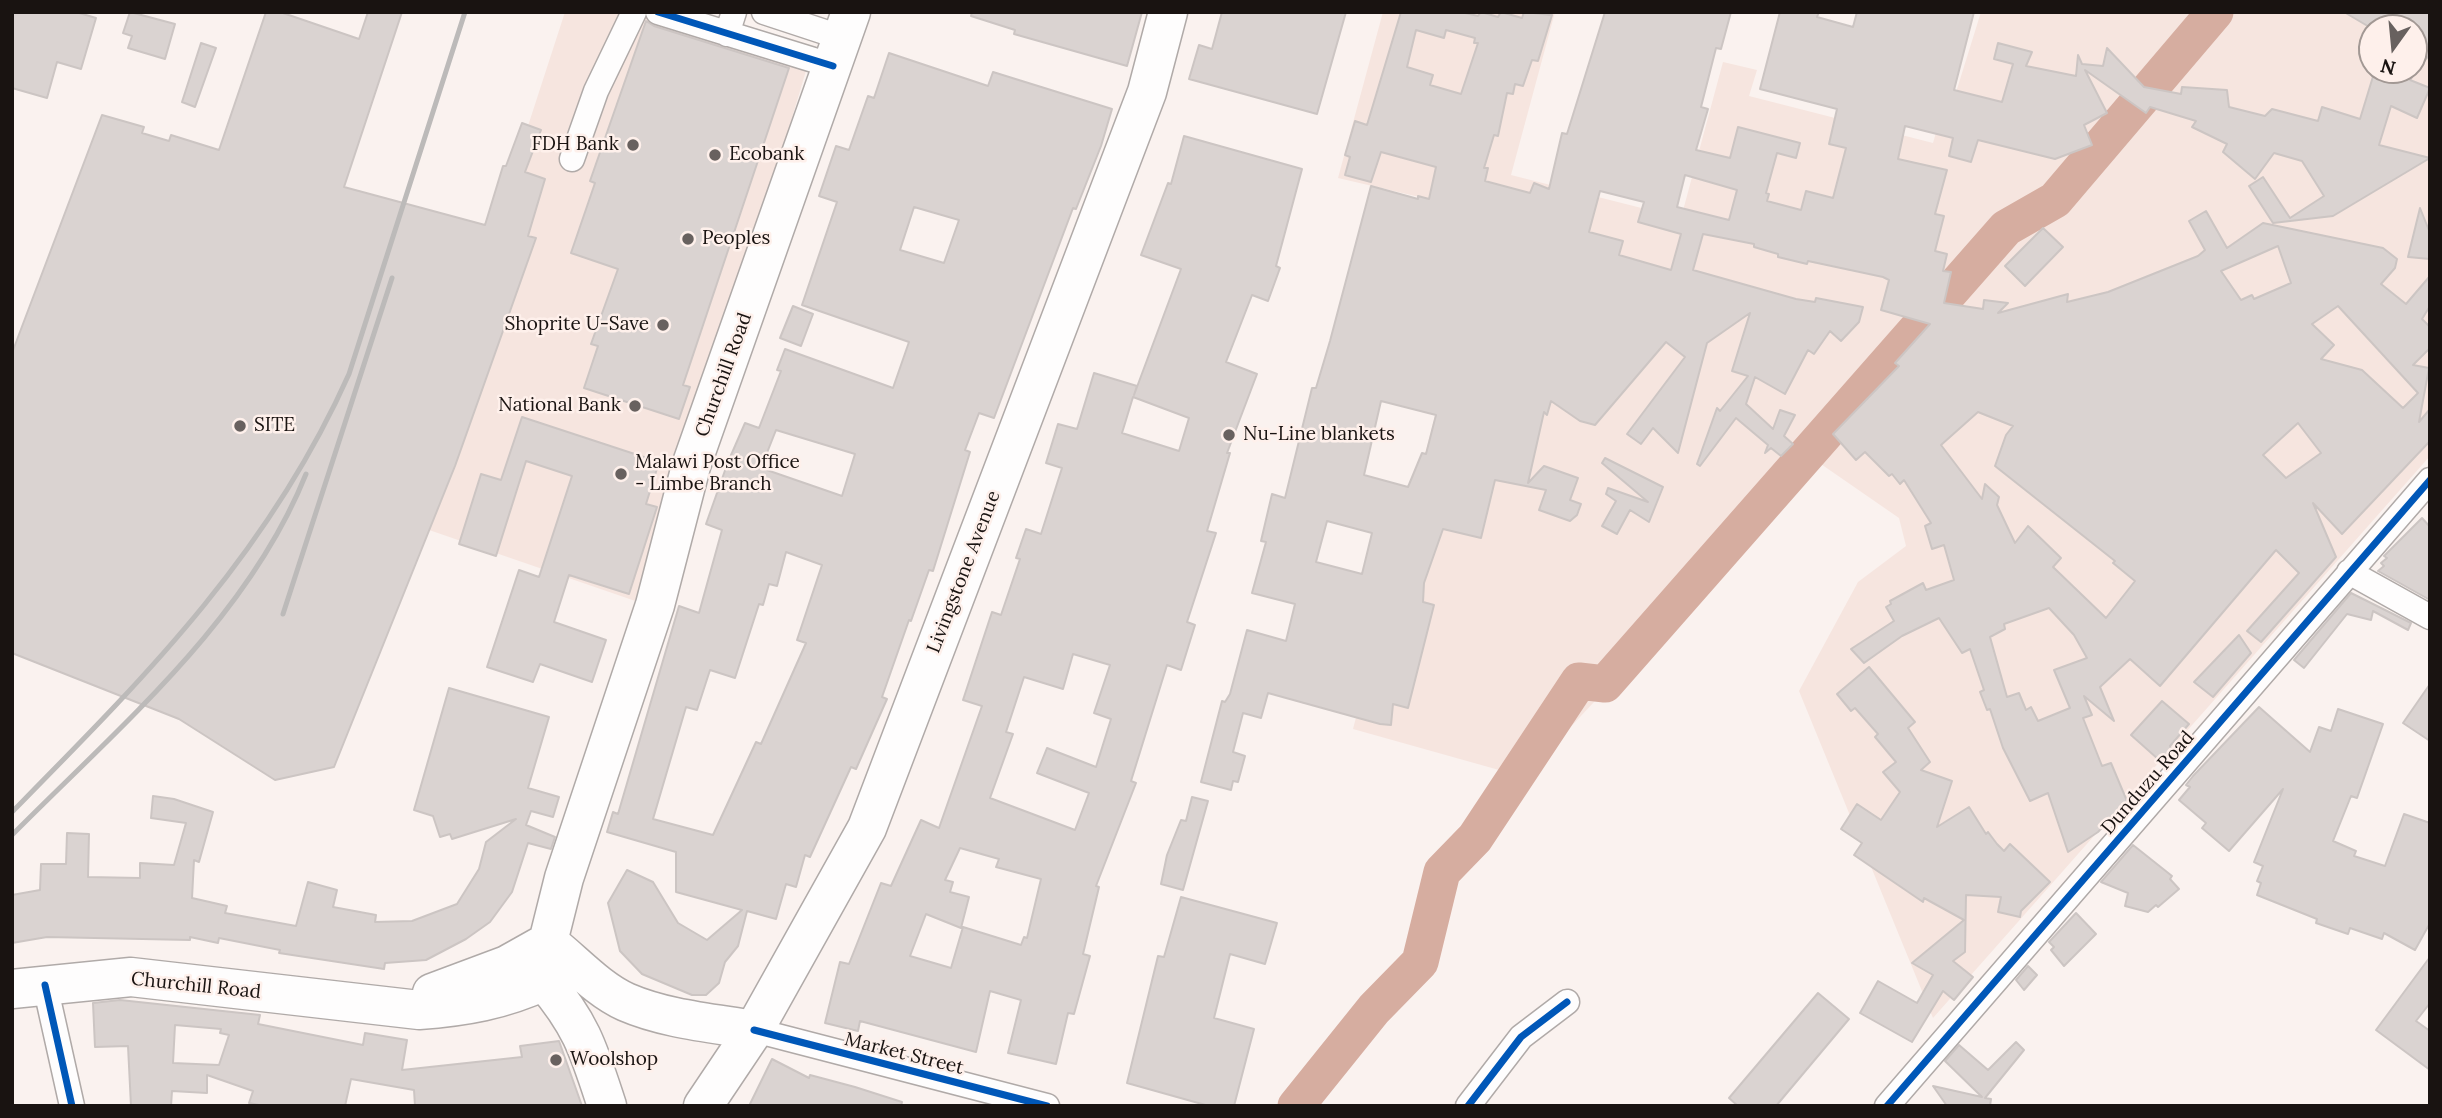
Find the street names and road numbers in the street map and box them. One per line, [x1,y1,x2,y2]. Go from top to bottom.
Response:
street label: Churchill Road [691,310,757,440]
street label: Livingstone Avenue [923,488,1005,656]
street label: Dunduzu Road [2097,727,2199,839]
street label: Churchill Road [130,968,262,1004]
street label: Market Street [842,1028,966,1080]

